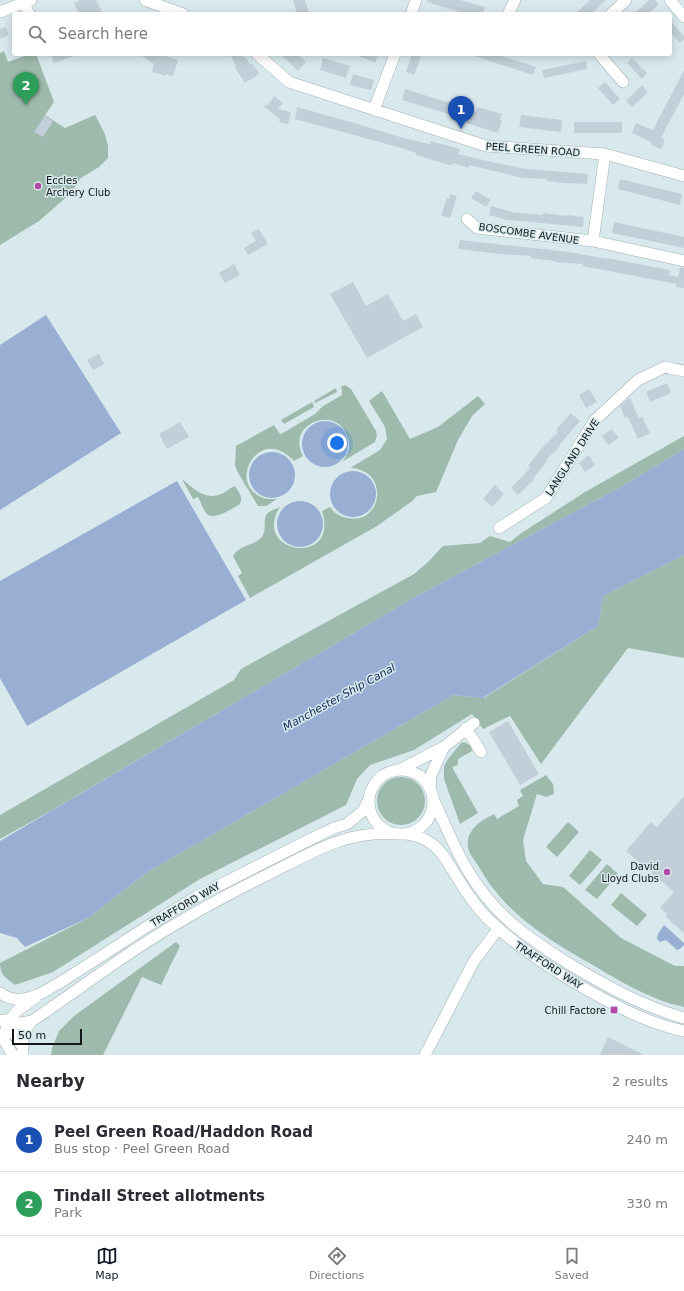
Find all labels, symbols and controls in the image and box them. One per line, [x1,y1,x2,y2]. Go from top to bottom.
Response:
search box [12,12,672,56]
icon: search [26,23,48,45]
text: Search here [58,25,148,43]
pin: 2 [13,72,39,105]
pin: 1 [448,96,474,129]
street label: PEEL GREEN ROAD [485,141,581,158]
place label: Eccles Archery Club [46,175,110,198]
marker: Eccles Archery Club [33,181,43,191]
street label: BOSCOMBE AVENUE [478,221,580,246]
street label: LANGLAND DRIVE [543,417,601,498]
your location [327,433,347,453]
water label: Manchester Ship Canal [281,661,398,734]
place label: David Lloyd Clubs [601,861,659,884]
marker: David Lloyd Clubs [662,867,672,877]
street label: TRAFFORD WAY [148,880,223,929]
street label: TRAFFORD WAY [512,939,585,992]
place label: Chill Factore [545,1005,606,1016]
marker: Chill Factore [609,1005,619,1015]
scale bar [12,1027,82,1046]
text: 50 m [18,1029,46,1042]
text: Nearby [16,1071,85,1091]
text: 2 results [612,1074,668,1089]
text: Peel Green Road/Haddon Road [54,1123,313,1141]
text: 1 [24,1132,34,1147]
text: 240 m [626,1132,668,1147]
text: Bus stop · Peel Green Road [54,1141,230,1156]
text: Tindall Street allotments [54,1187,265,1205]
text: 2 [24,1196,34,1211]
text: 330 m [626,1196,668,1211]
text: Park [54,1205,82,1220]
tab: Map [95,1245,118,1282]
tab: Directions [309,1245,364,1282]
tab: Saved [555,1245,589,1282]

